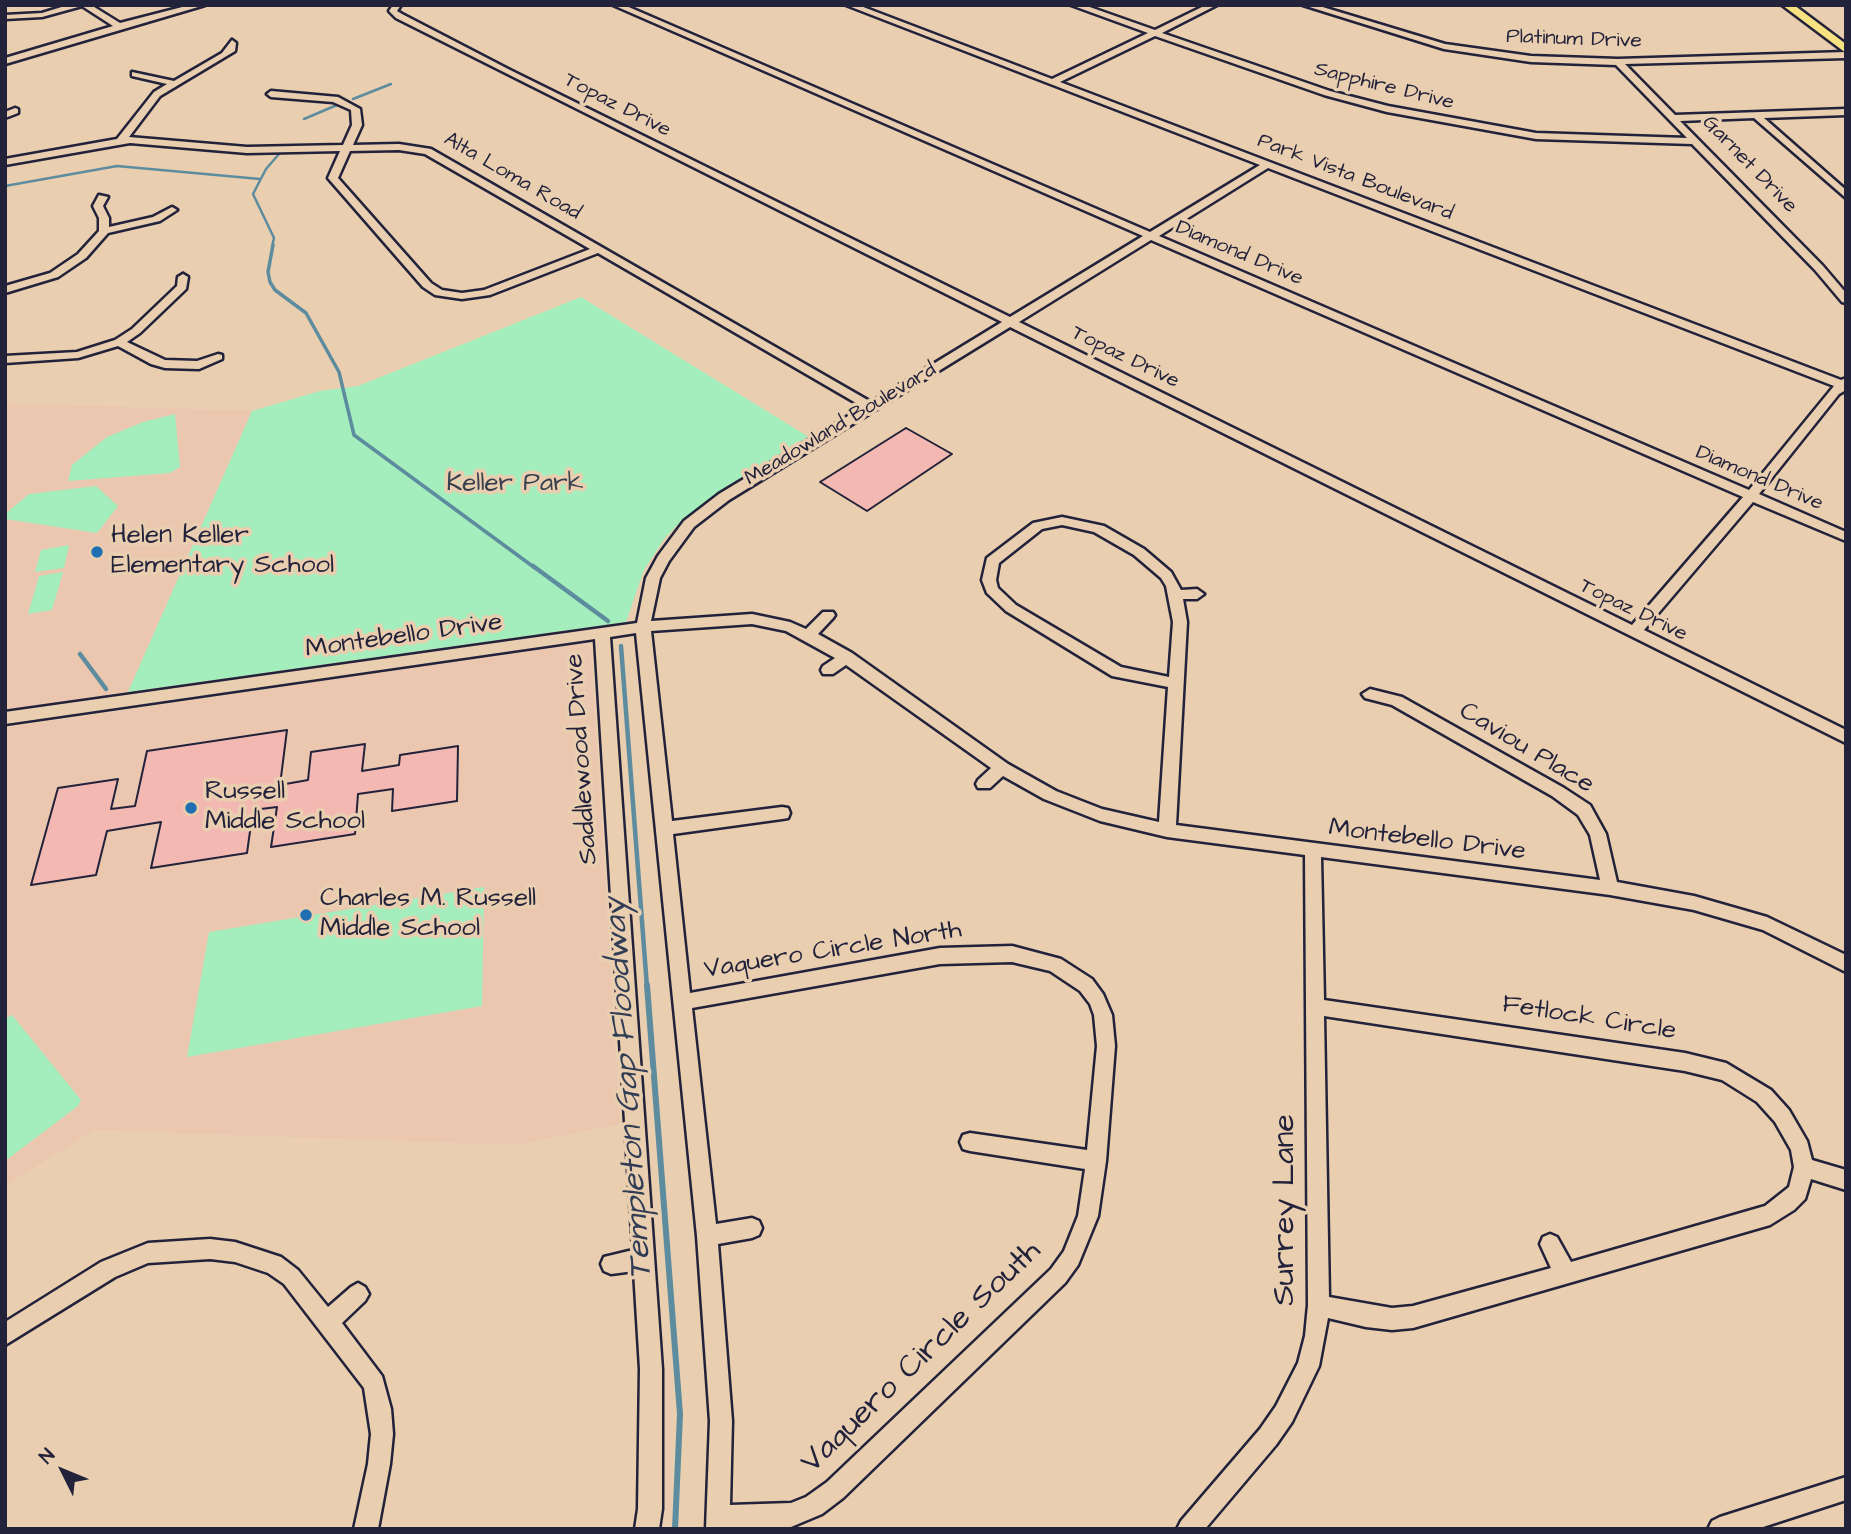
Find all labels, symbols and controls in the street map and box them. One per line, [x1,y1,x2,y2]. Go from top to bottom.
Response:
street label: Platinum Drive [1506,25,1642,55]
street label: Sapphire Drive [1312,57,1456,117]
street label: Topaz Drive [559,68,675,144]
street label: Garnet Drive [1696,111,1802,219]
street label: Alta Loma Road [439,127,585,227]
street label: Park Vista Boulevard [1254,129,1456,227]
street label: Diamond Drive [1172,216,1306,292]
street label: Topaz Drive [1067,321,1183,395]
street label: Meadowland Boulevard [741,358,941,492]
street label: Diamond Drive [1692,441,1826,517]
park label: Keller Park [447,469,583,501]
place label: Helen Keller Elementary School [111,521,334,582]
marker: Helen Keller Elementary School [89,544,105,560]
street label: Topaz Drive [1575,574,1691,648]
street label: Montebello Drive [304,608,504,666]
street label: Saddlewood Drive [560,652,606,866]
street label: Caviou Place [1453,697,1599,801]
place label: Russell Middle School [205,777,365,838]
marker: Russell Middle School [183,800,199,816]
street label: Montebello Drive [1327,813,1527,869]
place label: Charles M. Russell Middle School [320,884,536,946]
water label: Templeton Gap Floodway [597,897,663,1281]
marker: Charles M. Russell Middle School [298,907,314,923]
street label: Vaquero Circle North [702,915,964,987]
street label: Fetlock Circle [1500,990,1678,1048]
street label: Surrey Lane [1267,1114,1305,1306]
street label: Vaquero Circle South [794,1233,1050,1483]
north arrow [28,1436,98,1506]
text: N [33,1443,61,1470]

